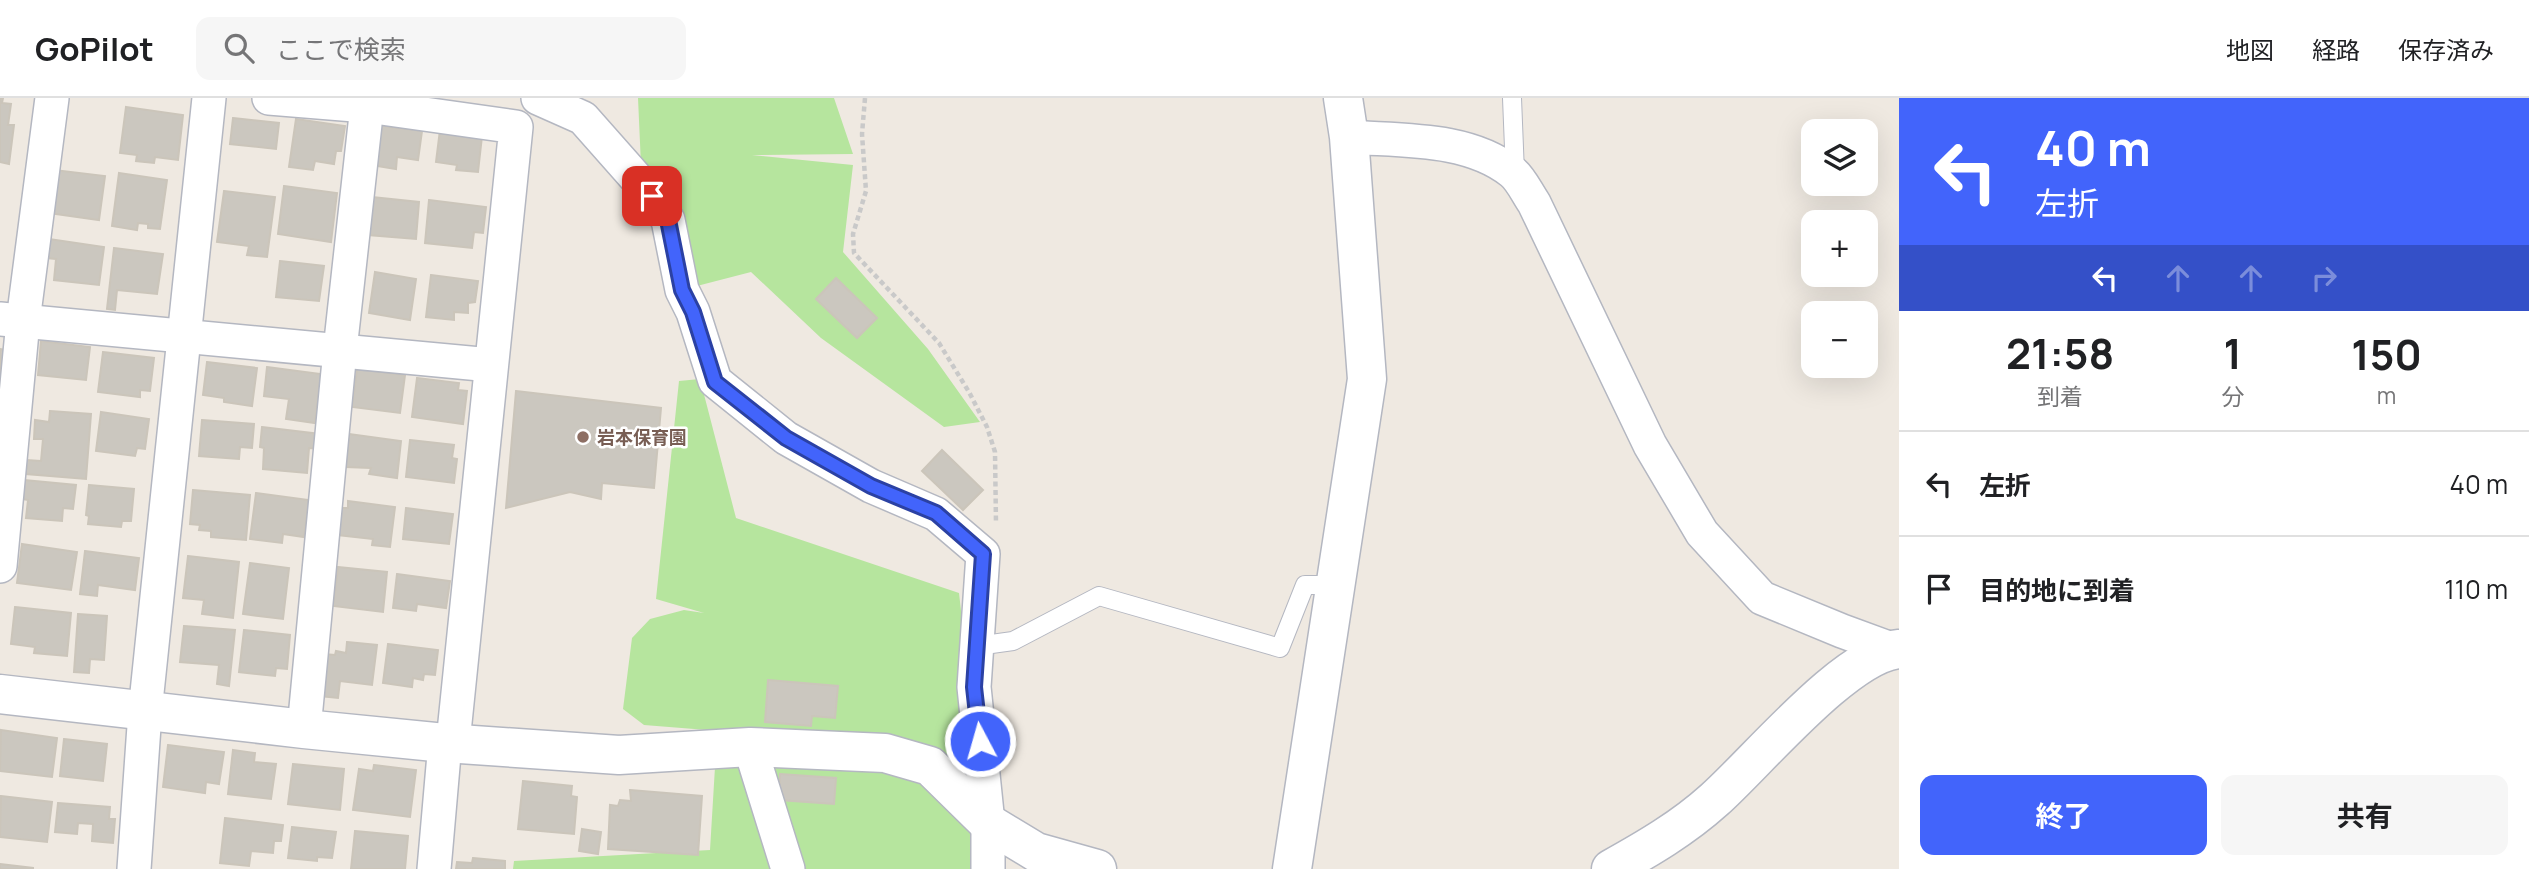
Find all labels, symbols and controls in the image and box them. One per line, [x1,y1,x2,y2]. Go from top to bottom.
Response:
search box [196,17,686,80]
text: GoPilot [35,26,154,71]
icon: search [220,29,258,67]
text: ここで検索 [276,31,406,67]
text: 地図 [2226,33,2274,66]
text: 経路 [2312,33,2360,66]
text: 保存済み [2398,33,2494,66]
text: 40 m [2035,114,2151,181]
map controls [1801,119,1878,378]
button: layers [1801,119,1878,196]
icon: left [1920,126,2011,217]
pin [622,166,682,226]
icon: arrive [633,177,671,215]
text: 左折 [2035,181,2099,225]
button: + [1801,210,1878,287]
icon: left [2086,259,2124,297]
icon: ahead [2159,259,2197,297]
icon: ahead [2232,259,2270,297]
icon: right [2305,259,2343,297]
button: − [1801,301,1878,378]
text: 21:58 [2006,324,2114,382]
text: 1 [2224,324,2242,382]
text: 150 [2351,325,2422,383]
text: m [2377,379,2396,411]
text: 到着 [2037,380,2083,412]
text: 分 [2221,380,2244,412]
place label: 岩本保育園 [597,425,687,449]
marker: 岩本保育園 [575,429,591,445]
icon: left [1920,465,1958,503]
text: 40 m [2450,466,2508,502]
text: 左折 [1979,467,2031,503]
icon: arrive [1920,570,1958,608]
text: 110 m [2445,571,2508,607]
text: 目的地に到着 [1979,572,2135,608]
position arrow [943,704,1017,778]
button: 終了 [1920,775,2207,855]
button: 共有 [2221,775,2508,855]

